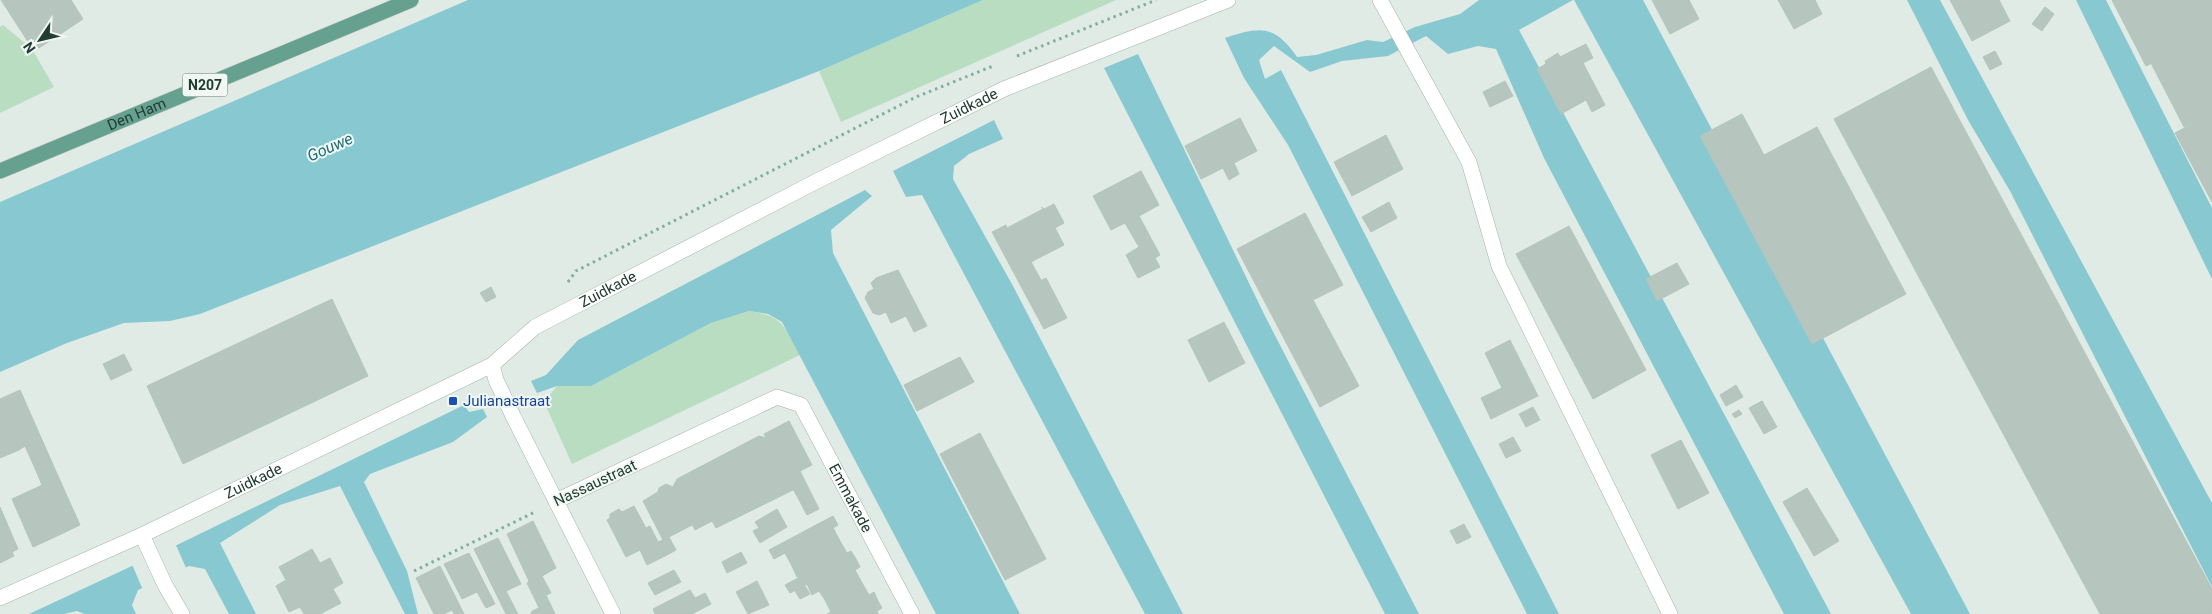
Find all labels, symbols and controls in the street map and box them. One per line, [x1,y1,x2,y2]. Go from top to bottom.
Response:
north arrow [15,15,65,65]
text: N [20,39,39,56]
road number: N207 [182,74,228,96]
street label: Zuidkade [938,84,1001,128]
street label: Den Ham [105,94,169,134]
water label: Gouwe [304,129,356,165]
street label: Zuidkade [577,267,639,311]
place label: Julianastraat [463,392,550,410]
marker: Julianastraat [447,395,459,407]
street label: Nassaustraat [551,456,639,510]
street label: Zuidkade [222,459,285,503]
street label: Emmakade [825,461,876,536]

